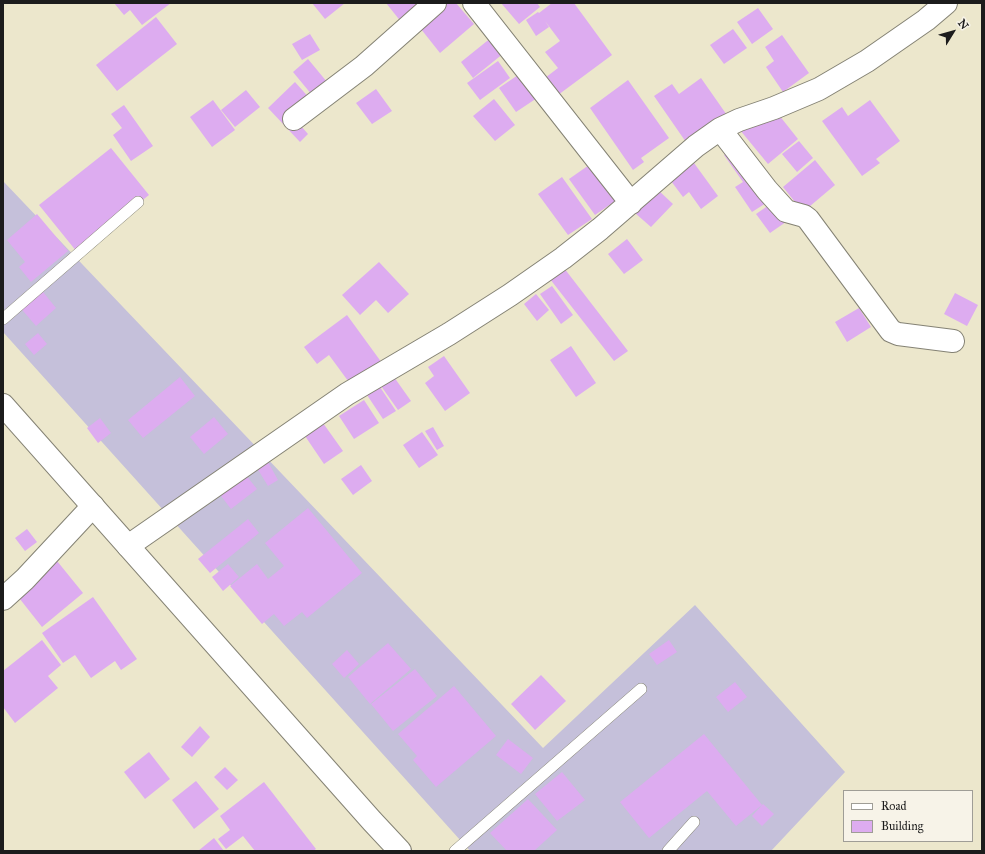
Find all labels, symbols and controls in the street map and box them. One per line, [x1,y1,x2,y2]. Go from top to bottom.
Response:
north arrow [933,12,973,52]
text: N [955,17,971,32]
legend [843,790,973,842]
text: Road [881,799,907,813]
text: Building [881,819,923,833]

